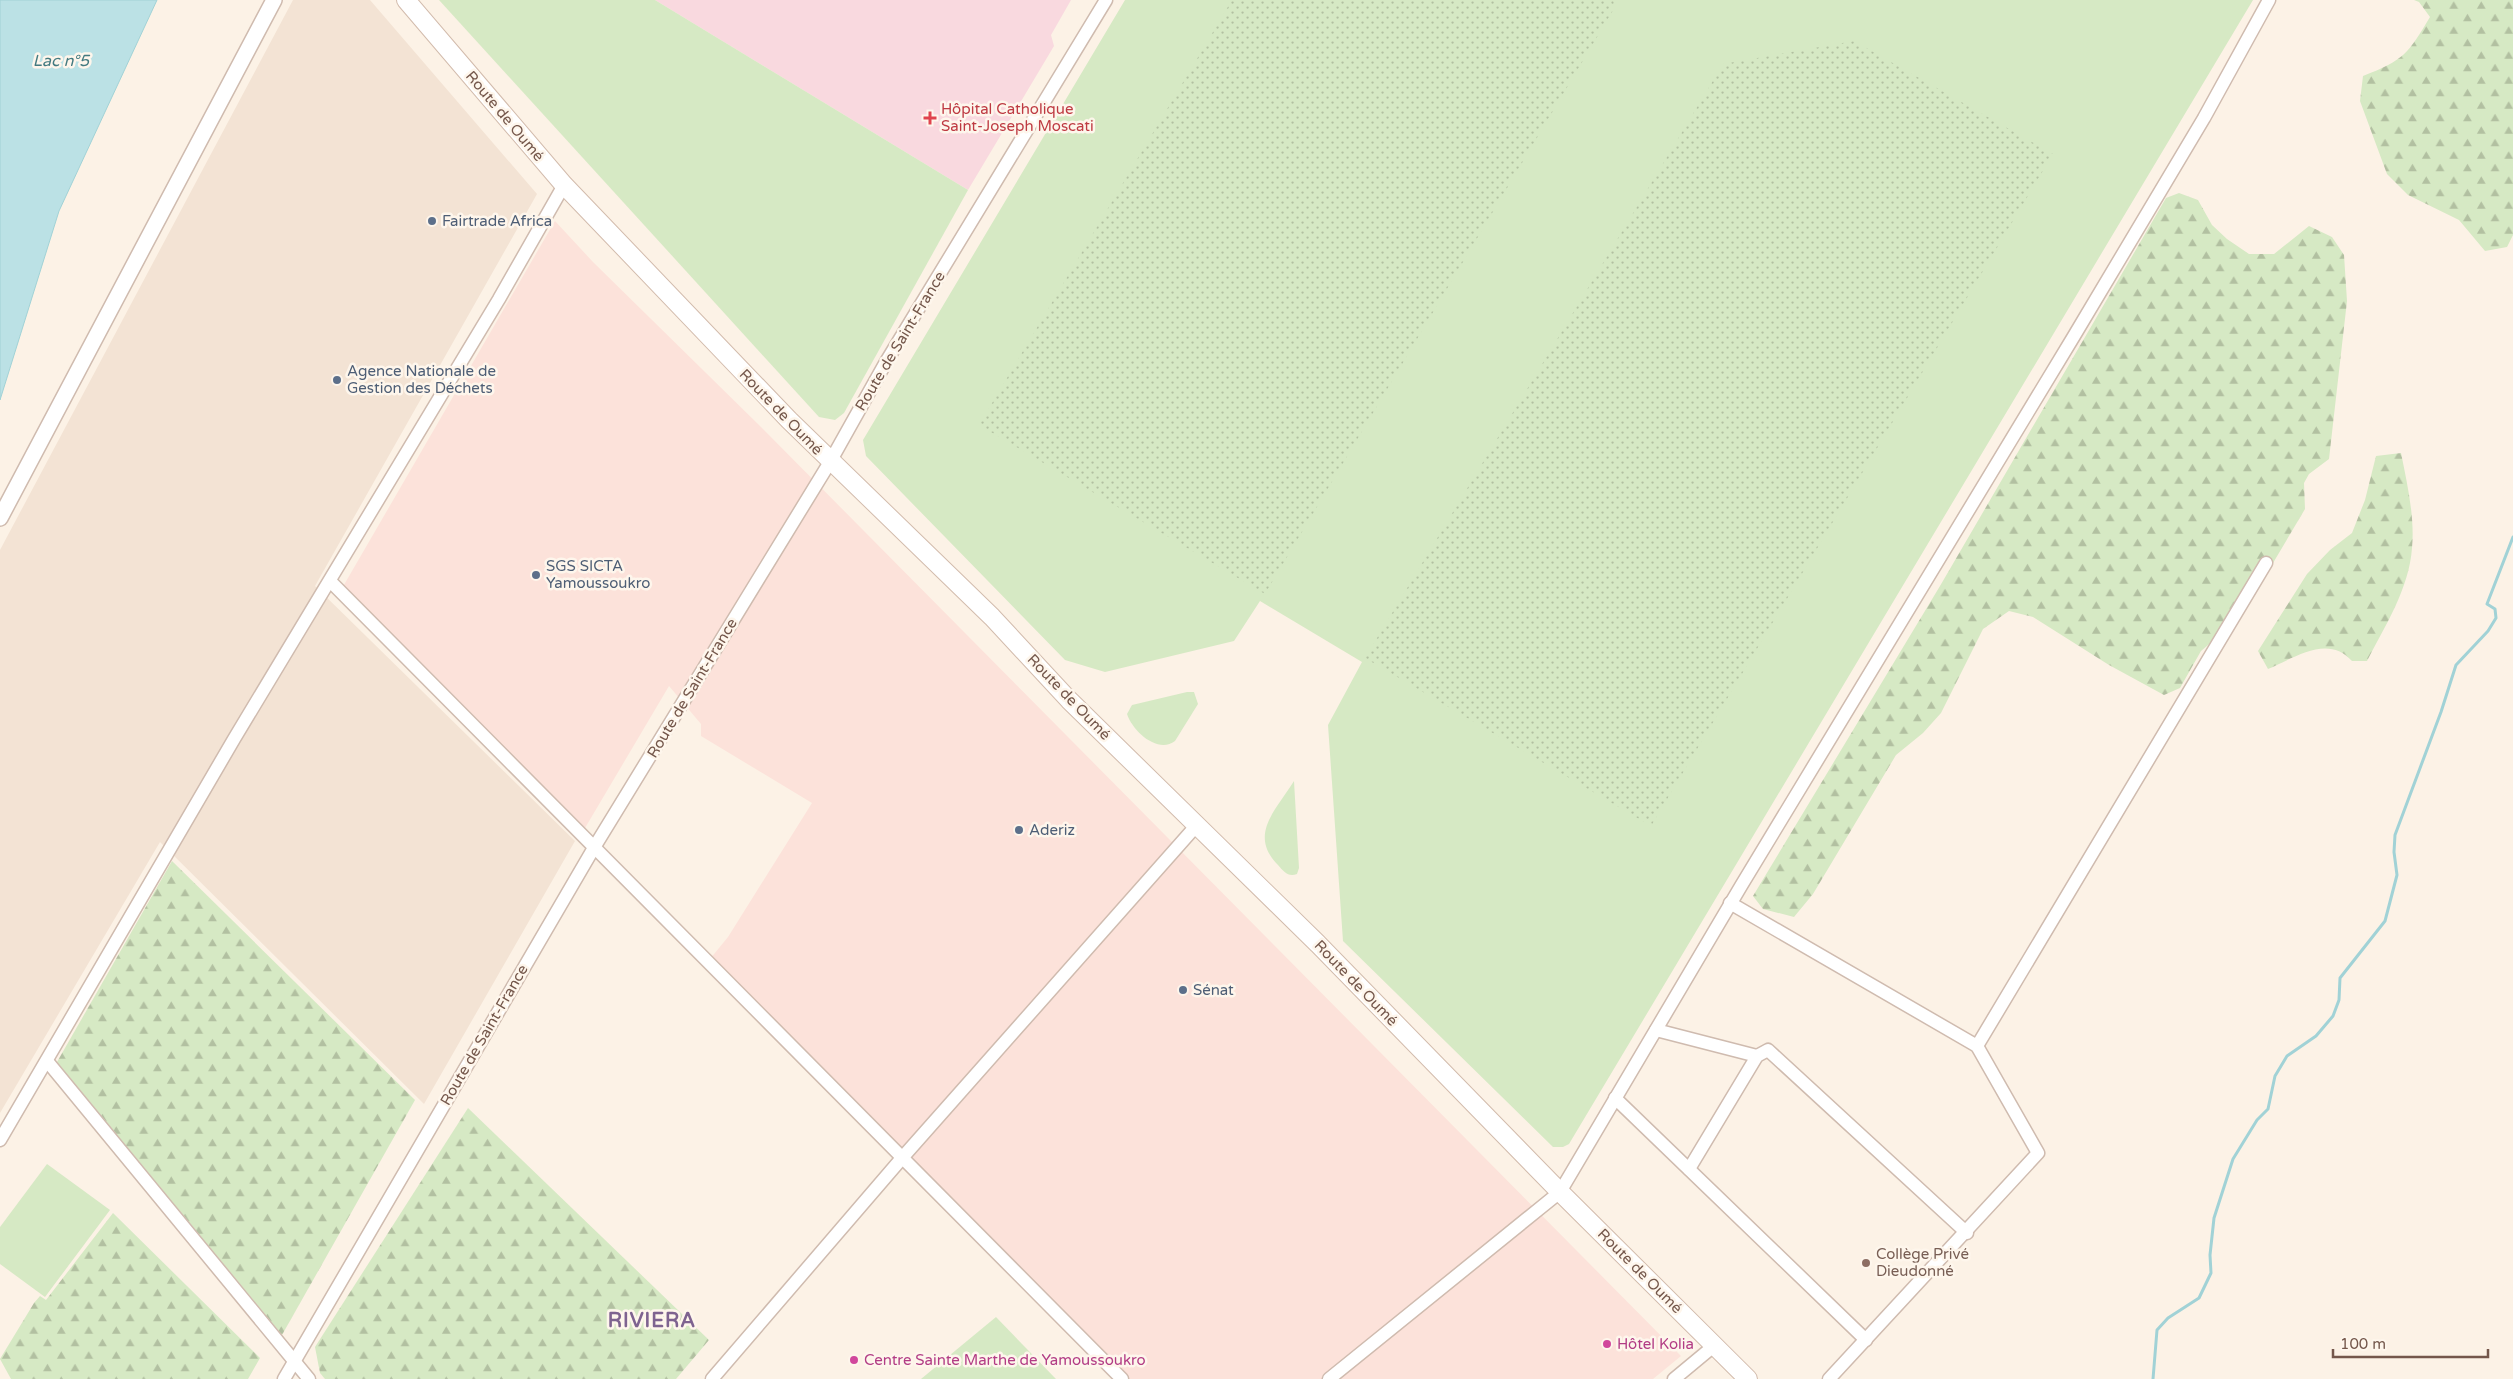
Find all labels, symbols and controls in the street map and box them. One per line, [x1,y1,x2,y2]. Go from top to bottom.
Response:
water label: Lac n°5 [33,51,91,71]
street label: Route de Oumé [462,67,548,165]
place label: Hôpital Catholique Saint-Joseph Moscati [941,100,1094,135]
marker: Hôpital Catholique Saint-Joseph Moscati [923,111,937,125]
place label: Fairtrade Africa [442,212,552,230]
marker: Fairtrade Africa [426,215,438,227]
street label: Route de Saint-France [851,268,949,414]
place label: Agence Nationale de Gestion des Déchets [347,362,496,397]
street label: Route de Oumé [736,365,826,459]
marker: Agence Nationale de Gestion des Déchets [331,374,343,386]
place label: SGS SICTA Yamoussoukro [546,557,650,592]
marker: SGS SICTA Yamoussoukro [530,569,542,581]
street label: Route de Saint-France [643,615,741,761]
street label: Route de Oumé [1024,650,1114,744]
place label: Aderiz [1029,821,1075,839]
marker: Aderiz [1013,824,1025,836]
street label: Route de Oumé [1311,936,1401,1030]
street label: Route de Saint-France [436,961,532,1109]
place label: Sénat [1193,981,1234,999]
marker: Sénat [1177,984,1189,996]
street label: Route de Oumé [1594,1225,1686,1317]
place label: Collège Privé Dieudonné [1876,1245,1969,1280]
marker: Collège Privé Dieudonné [1860,1257,1872,1269]
district label: RIVIERA [608,1309,696,1333]
scale bar [2333,1326,2488,1358]
place label: Hôtel Kolia [1617,1335,1694,1353]
text: 100 m [2340,1335,2386,1353]
marker: Hôtel Kolia [1601,1338,1613,1350]
place label: Centre Sainte Marthe de Yamoussoukro [864,1351,1146,1369]
marker: Centre Sainte Marthe de Yamoussoukro [848,1354,860,1366]

